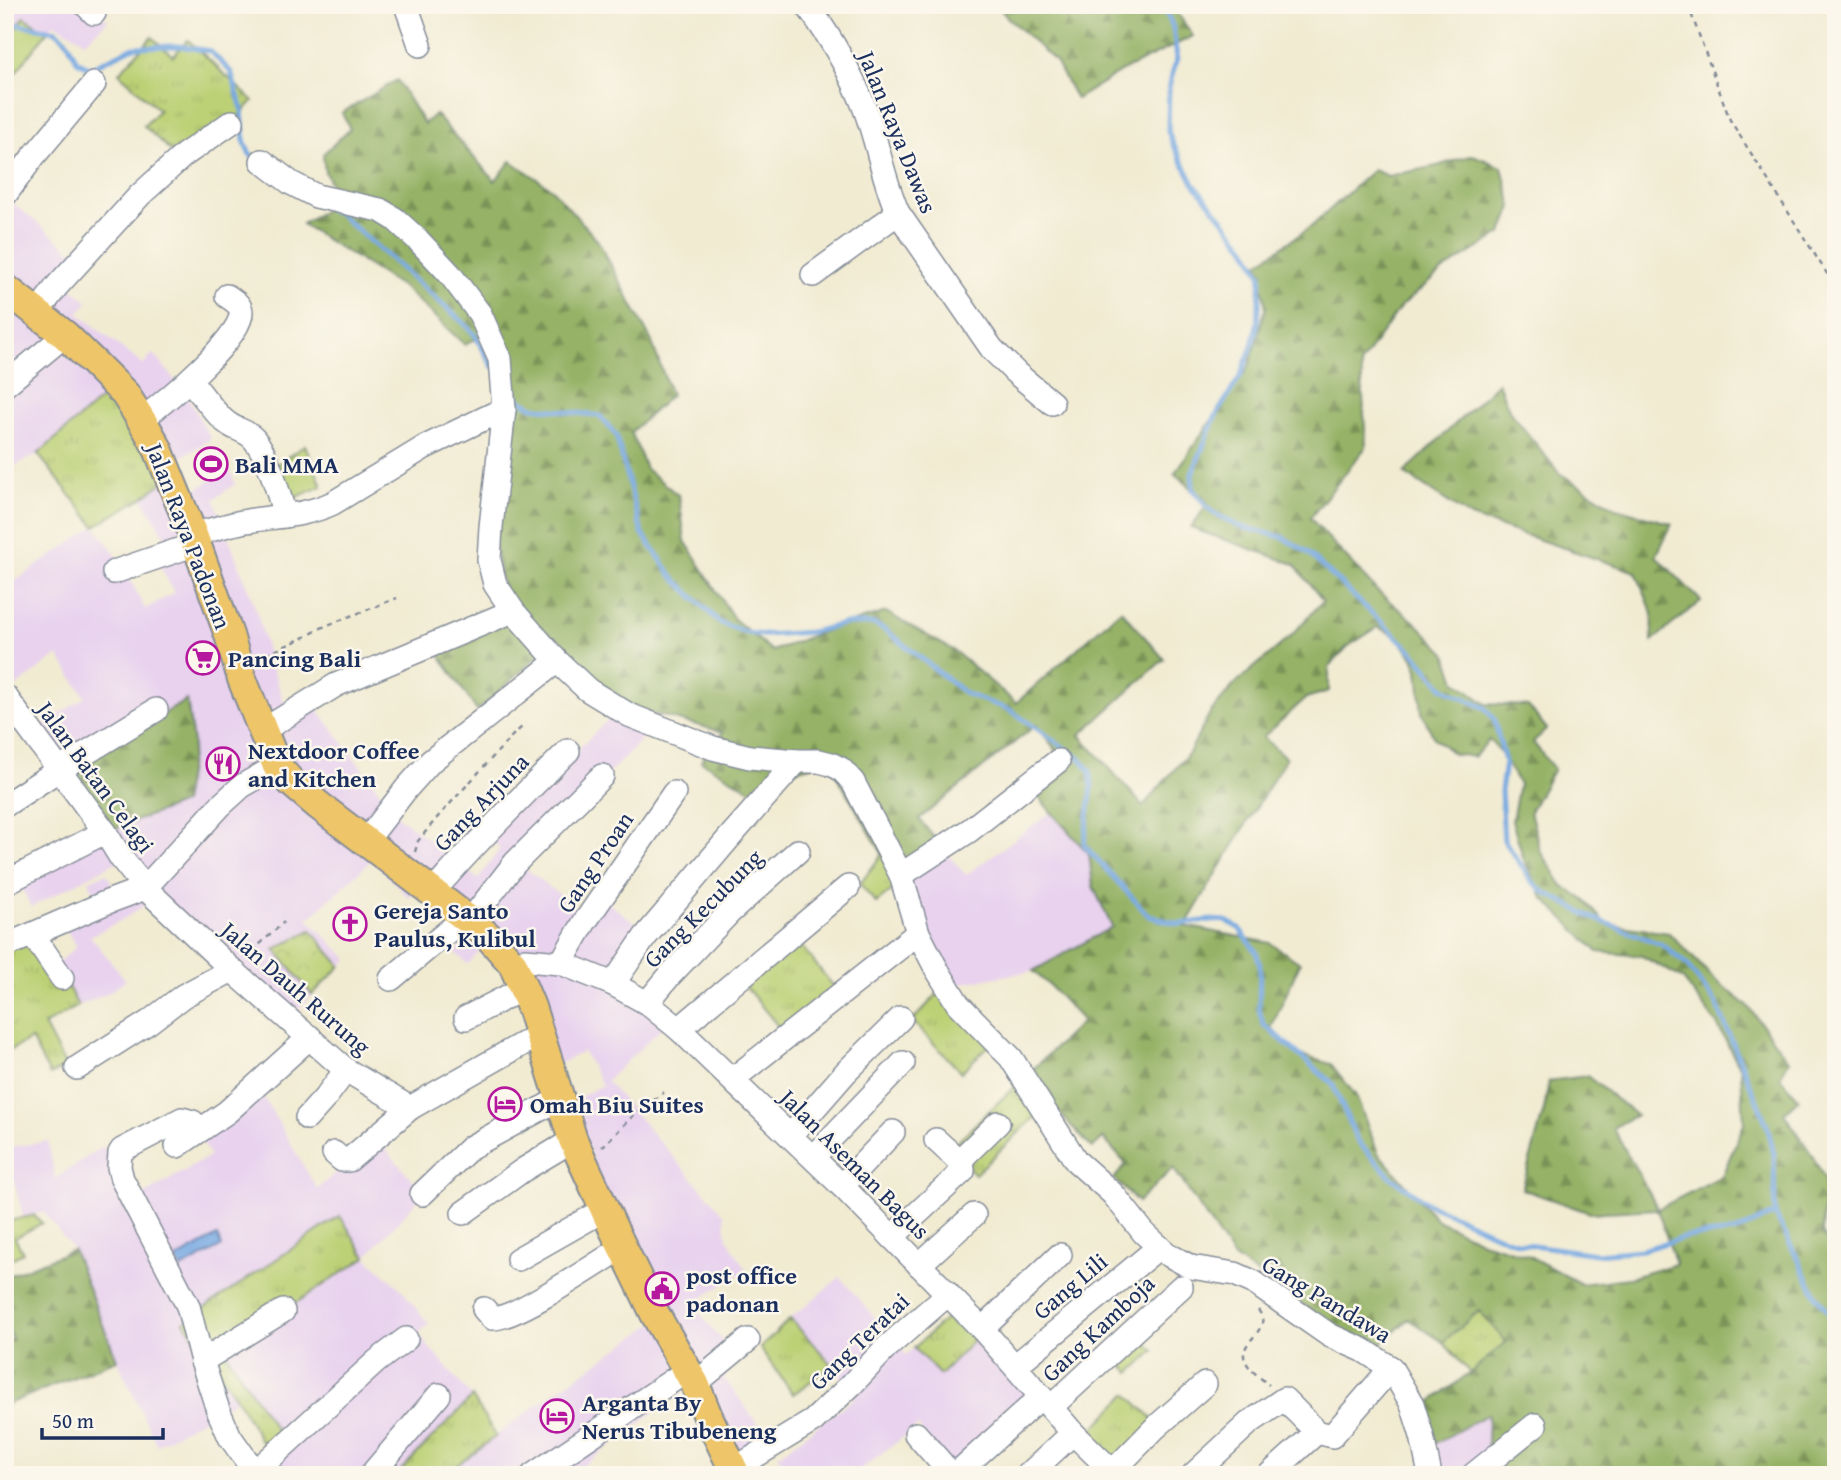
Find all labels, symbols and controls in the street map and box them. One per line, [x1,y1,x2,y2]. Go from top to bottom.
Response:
street label: Jalan Raya Dawas [848,43,946,218]
street label: Jalan Raya Padonan [136,435,241,635]
sports icon: Bali MMA [192,445,230,483]
place label: Bali MMA [235,447,340,482]
supermarket icon: Pancing Bali [184,639,222,677]
place label: Pancing Bali [228,641,361,676]
street label: Jalan Batan Celagi [27,691,163,860]
place label: Nextdoor Coffee and Kitchen [248,733,420,796]
street label: Gang Arjuna [425,744,537,859]
restaurant icon: Nextdoor Coffee and Kitchen [204,745,242,783]
street label: Gang Proan [548,804,642,920]
street label: Gang Kecubung [635,840,771,976]
place label: Gereja Santo Paulus, Kulibul [374,893,536,956]
church icon: Gereja Santo Paulus, Kulibul [331,905,369,943]
street label: Jalan Dauh Rurung [211,911,379,1063]
street label: Jalan Aseman Bagus [770,1079,938,1247]
hotel icon: Omah Biu Suites [486,1085,524,1123]
place label: Omah Biu Suites [530,1087,704,1122]
street label: Gang Lili [1025,1244,1115,1328]
street label: Gang Pandawa [1256,1246,1399,1352]
place label: post office padonan [686,1258,797,1321]
street label: Gang Kamboja [1033,1266,1163,1390]
public building icon: post office padonan [643,1270,681,1308]
street label: Gang Teratai [801,1284,917,1398]
place label: Arganta By Nerus Tibubeneng [582,1385,777,1448]
scale bar [42,1396,163,1440]
hotel icon: Arganta By Nerus Tibubeneng [538,1397,576,1435]
text: 50 m [52,1405,94,1436]

